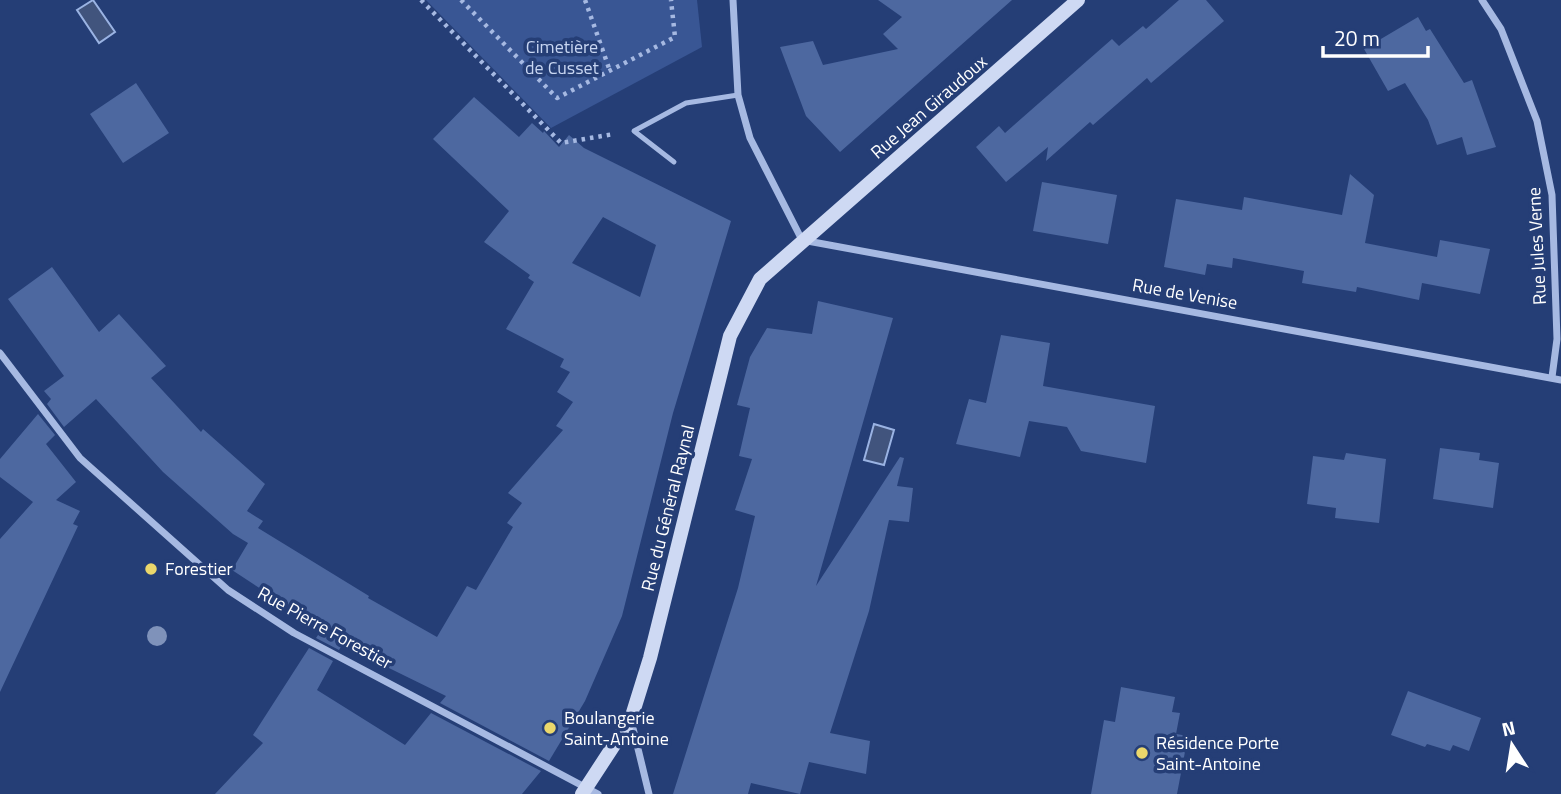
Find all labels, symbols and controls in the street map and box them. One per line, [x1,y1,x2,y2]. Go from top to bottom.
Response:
scale bar [1323,14,1428,58]
text: 20 m [1334,22,1380,54]
park label: Cimetière de Cusset [525,33,600,81]
street label: Rue Jean Giraudoux [864,48,993,165]
street label: Rue Jules Verne [1520,186,1553,306]
street label: Rue de Venise [1130,271,1240,316]
street label: Rue du Général Raynal [634,422,701,594]
place label: Forestier [165,555,233,582]
marker: Forestier [143,561,159,577]
street label: Rue Pierre Forestier [253,579,398,676]
place label: Boulangerie Saint-Antoine [564,704,669,752]
north arrow [1477,710,1547,780]
text: N [1499,712,1518,743]
marker: Boulangerie Saint-Antoine [542,720,558,736]
place label: Résidence Porte Saint-Antoine [1156,729,1279,777]
marker: Résidence Porte Saint-Antoine [1134,745,1150,761]

